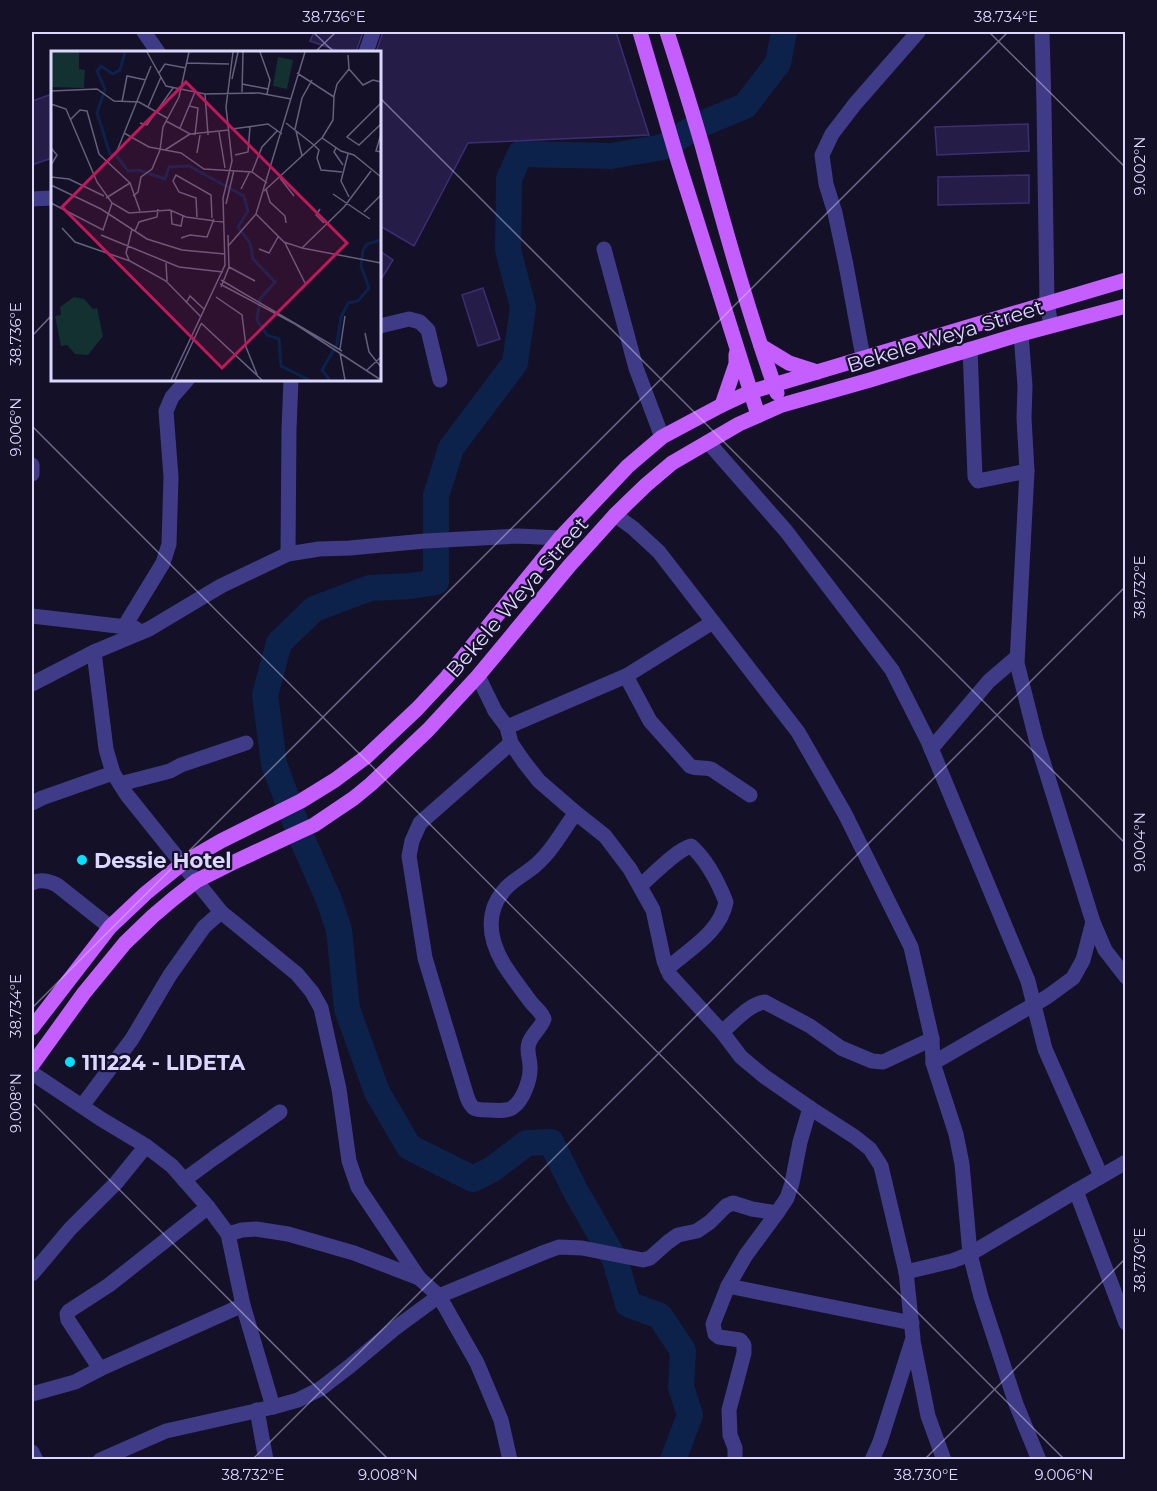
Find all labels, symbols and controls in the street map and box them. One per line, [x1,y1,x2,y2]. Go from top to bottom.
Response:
text: 38.736°E [302,7,366,26]
text: 38.734°E [974,7,1038,26]
inset map [51,51,381,381]
text: 9.002°N [1130,137,1149,195]
street label: Bekele Weya Street [844,294,1046,378]
text: 38.736°E [6,302,25,366]
text: 9.006°N [6,397,25,457]
street label: Bekele Weya Street [441,512,593,682]
text: 38.732°E [1130,555,1149,619]
text: 9.004°N [1130,812,1149,872]
place label: Dessie Hotel [94,848,232,873]
marker: Dessie Hotel [75,853,89,867]
text: 38.734°E [6,974,25,1038]
place label: 111224 - LIDETA [82,1050,246,1075]
marker: 111224 - LIDETA [63,1055,77,1069]
text: 9.008°N [6,1073,25,1133]
text: 38.730°E [1130,1228,1149,1292]
text: 38.732°E [221,1465,285,1484]
text: 9.008°N [358,1465,418,1484]
text: 38.730°E [894,1465,958,1484]
text: 9.006°N [1034,1465,1094,1484]

